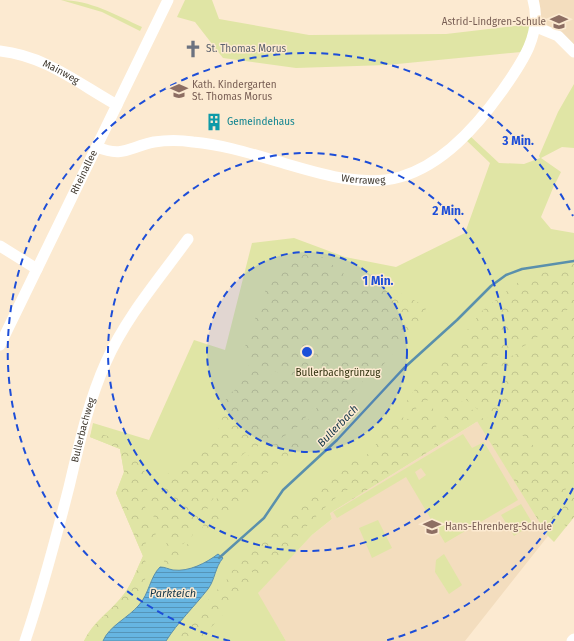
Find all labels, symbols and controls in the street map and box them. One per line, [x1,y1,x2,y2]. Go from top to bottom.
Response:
school or university icon: Astrid-Lindgren-Schule [549,12,569,32]
place label: Astrid-Lindgren-Schule [442,16,546,28]
church icon: St. Thomas Morus [183,39,203,59]
place label: St. Thomas Morus [206,43,287,55]
street label: Mainweg [41,58,82,87]
place label: Kath. Kindergarten St. Thomas Morus [192,79,277,103]
school or university icon: Kath. Kindergarten St. Thomas Morus [169,81,189,101]
building icon: Gemeindehaus [204,112,224,132]
place label: Gemeindehaus [227,116,295,128]
text: 3 Min. [501,134,534,148]
street label: Rheinallee [68,148,100,197]
street label: Werraweg [340,172,387,187]
text: 2 Min. [432,204,464,218]
text: 1 Min. [362,274,394,288]
centre of rings [300,345,314,359]
park label: Bullerbachgrünzug [296,367,381,379]
street label: Bullerbachweg [69,395,98,464]
water label: Bullerbach [315,402,361,450]
school or university icon: Hans-Ehrenberg-Schule [422,517,442,537]
place label: Hans-Ehrenberg-Schule [445,521,552,533]
water label: Parkteich [150,587,196,600]

